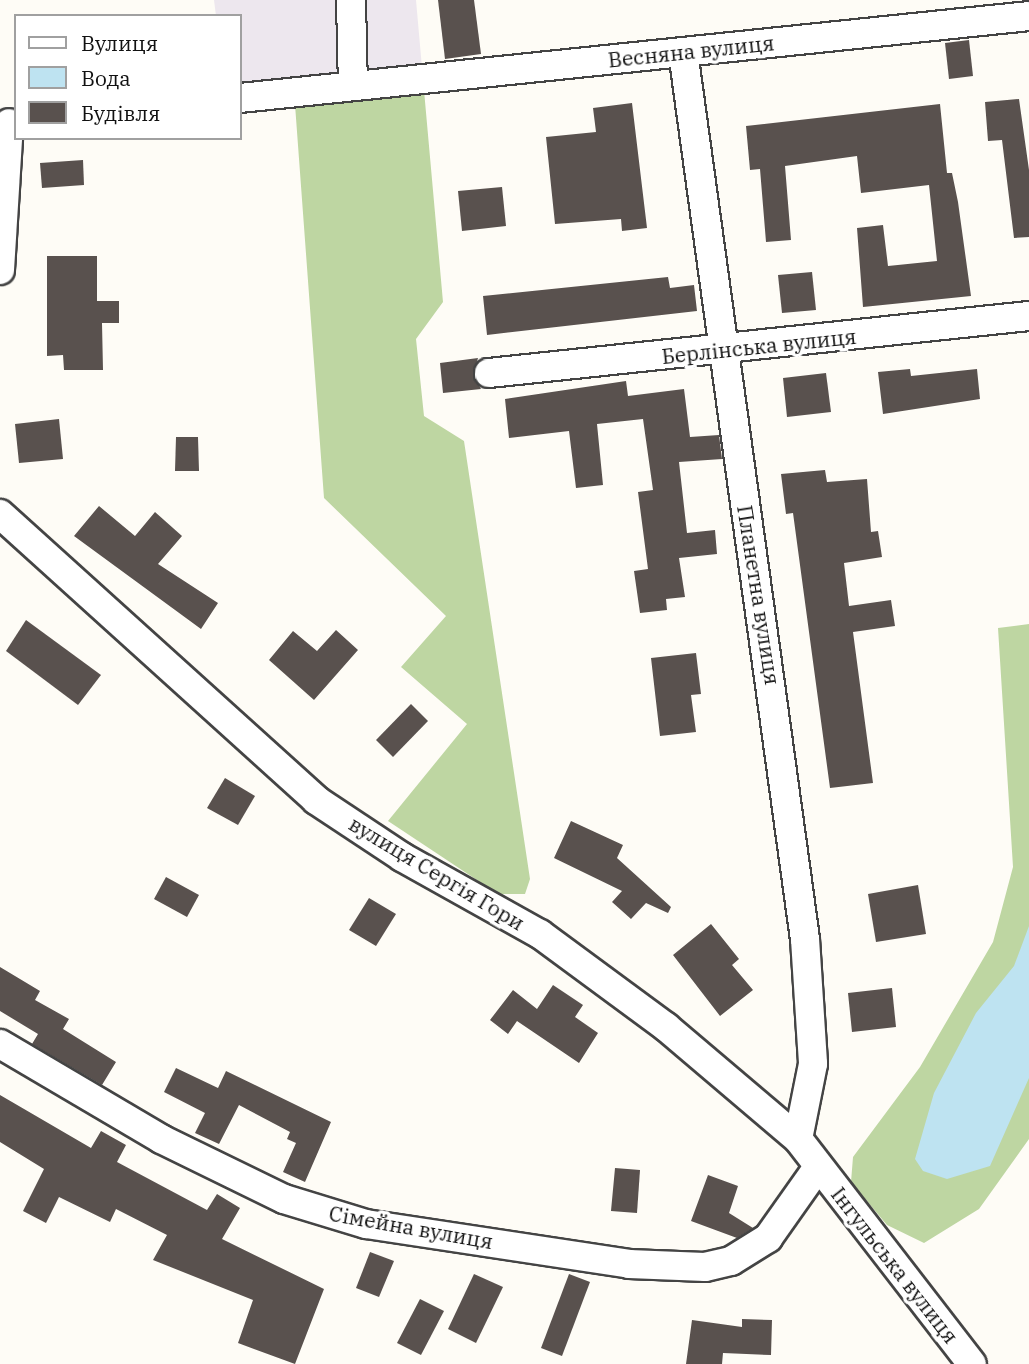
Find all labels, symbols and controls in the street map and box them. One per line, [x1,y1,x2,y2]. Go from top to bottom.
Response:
legend [14,14,242,140]
text: Вулиця [81,29,158,57]
street label: Весняна вулиця [607,30,775,72]
text: Вода [81,64,131,92]
text: Будівля [81,99,160,127]
street label: Берлінська вулиця [660,323,858,369]
street label: Планетна вулиця [732,503,786,687]
street label: вулиця Сергія Гори [345,811,529,935]
street label: Інгульська вулиця [826,1182,964,1348]
street label: Сімейна вулиця [327,1200,495,1254]

